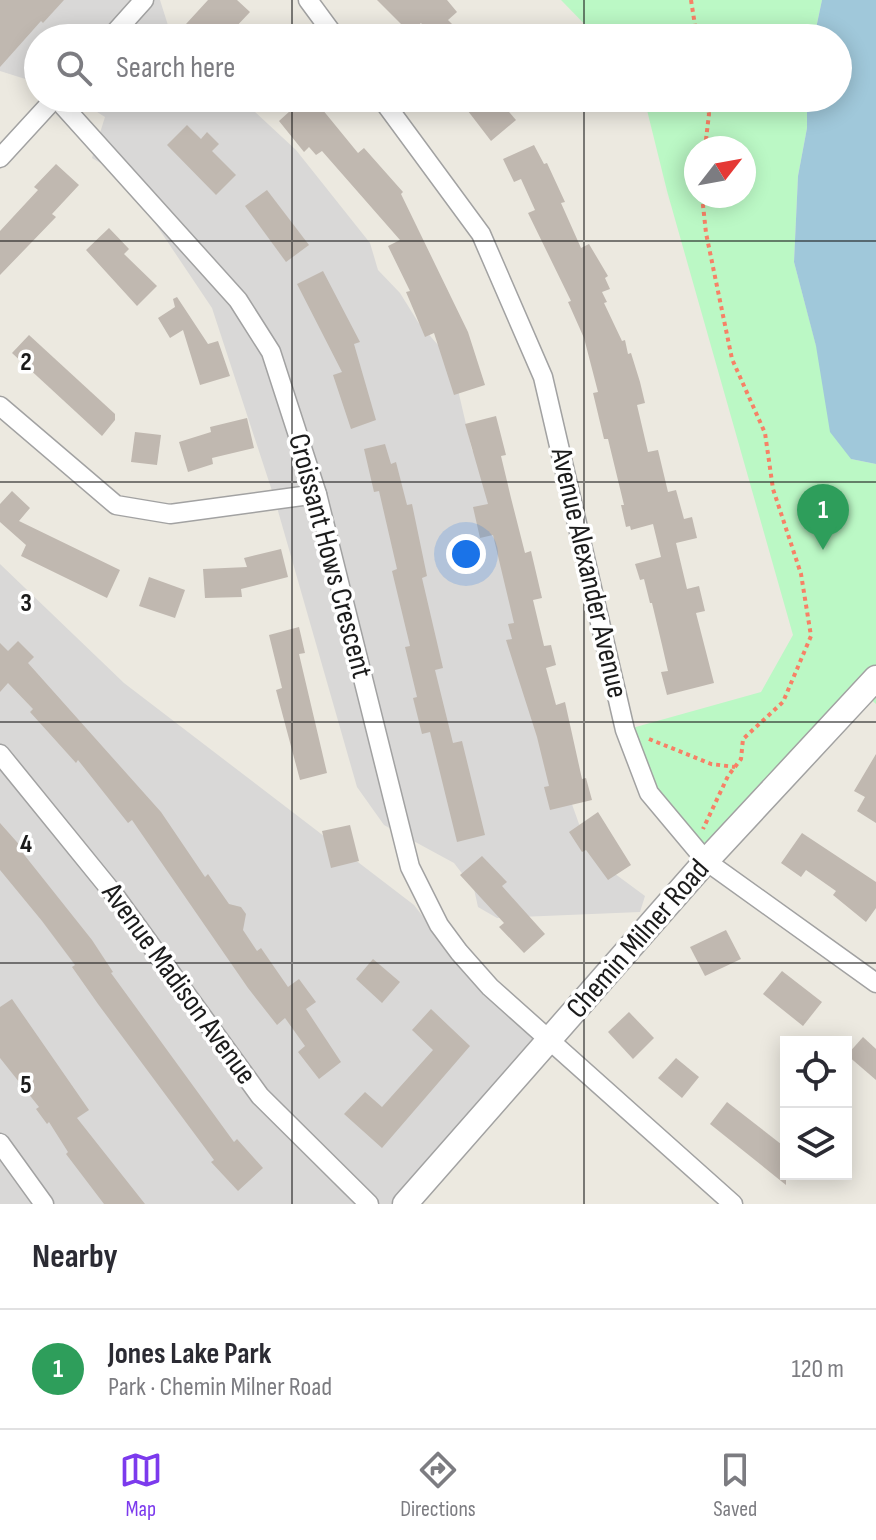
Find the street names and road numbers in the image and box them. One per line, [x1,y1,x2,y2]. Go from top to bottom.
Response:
street label: Croissant Hows Crescent [280,430,380,682]
street label: Avenue Alexander Avenue [543,444,635,701]
street label: Chemin Milner Road [559,852,717,1026]
street label: Avenue Madison Avenue [93,876,264,1092]

